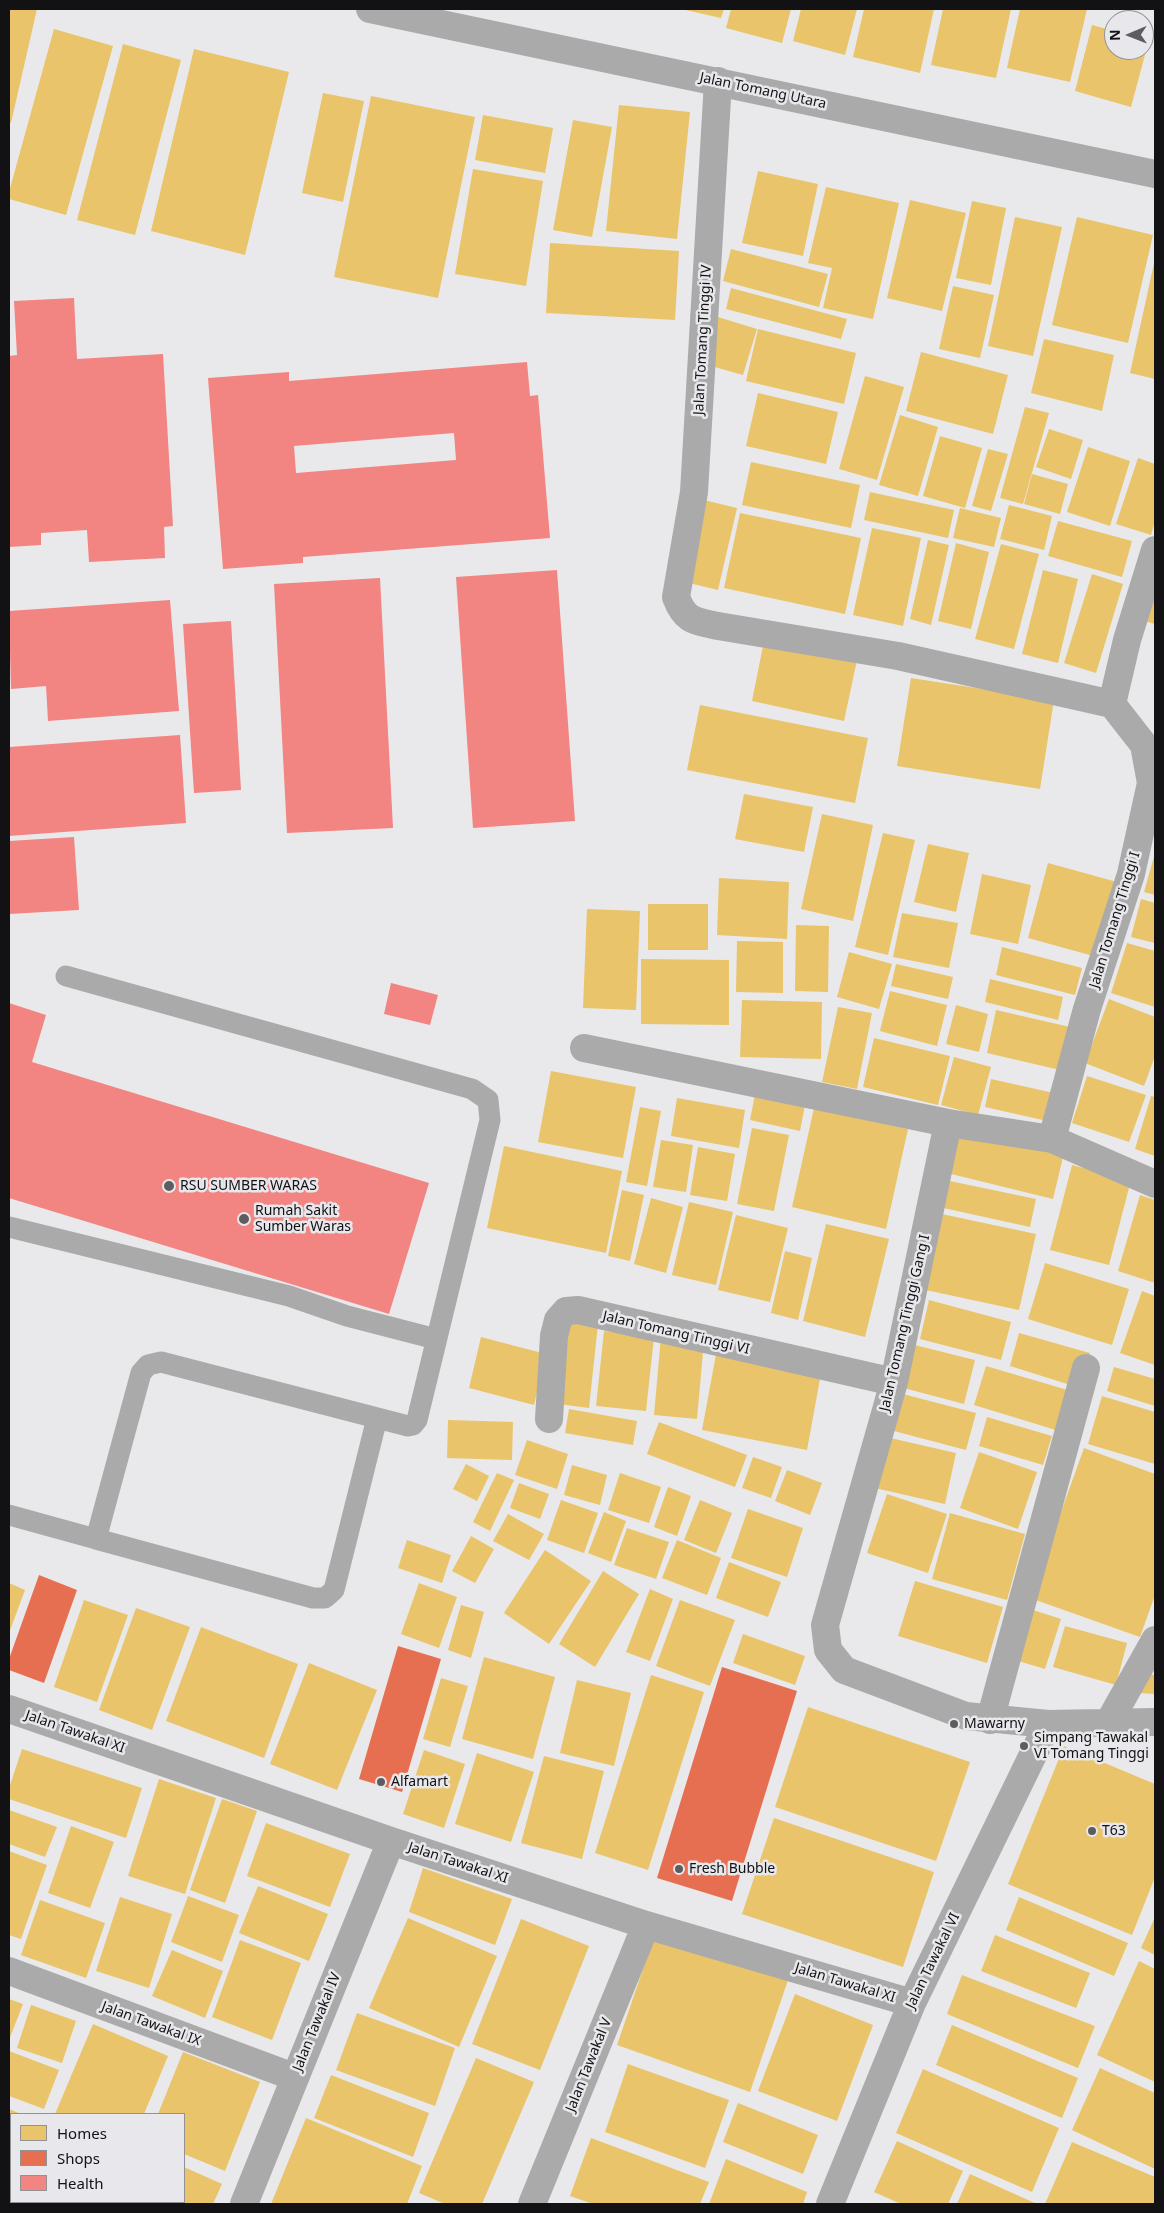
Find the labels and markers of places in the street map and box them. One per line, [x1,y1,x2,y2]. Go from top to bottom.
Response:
place label: RSU SUMBER WARAS [180,1178,317,1194]
marker: RSU SUMBER WARAS [162,1179,176,1193]
place label: Rumah Sakit Sumber Waras [255,1203,351,1236]
marker: Rumah Sakit Sumber Waras [237,1212,251,1226]
place label: Mawarny [964,1716,1025,1732]
marker: Mawarny [948,1718,960,1730]
place label: Simpang Tawakal VI Tomang Tinggi [1034,1730,1149,1762]
marker: Simpang Tawakal VI Tomang Tinggi [1018,1740,1030,1752]
place label: Alfamart [391,1774,448,1790]
marker: Alfamart [375,1776,387,1788]
place label: T63 [1102,1823,1126,1839]
marker: T63 [1086,1825,1098,1837]
place label: Fresh Bubble [689,1861,775,1877]
marker: Fresh Bubble [673,1863,685,1875]

